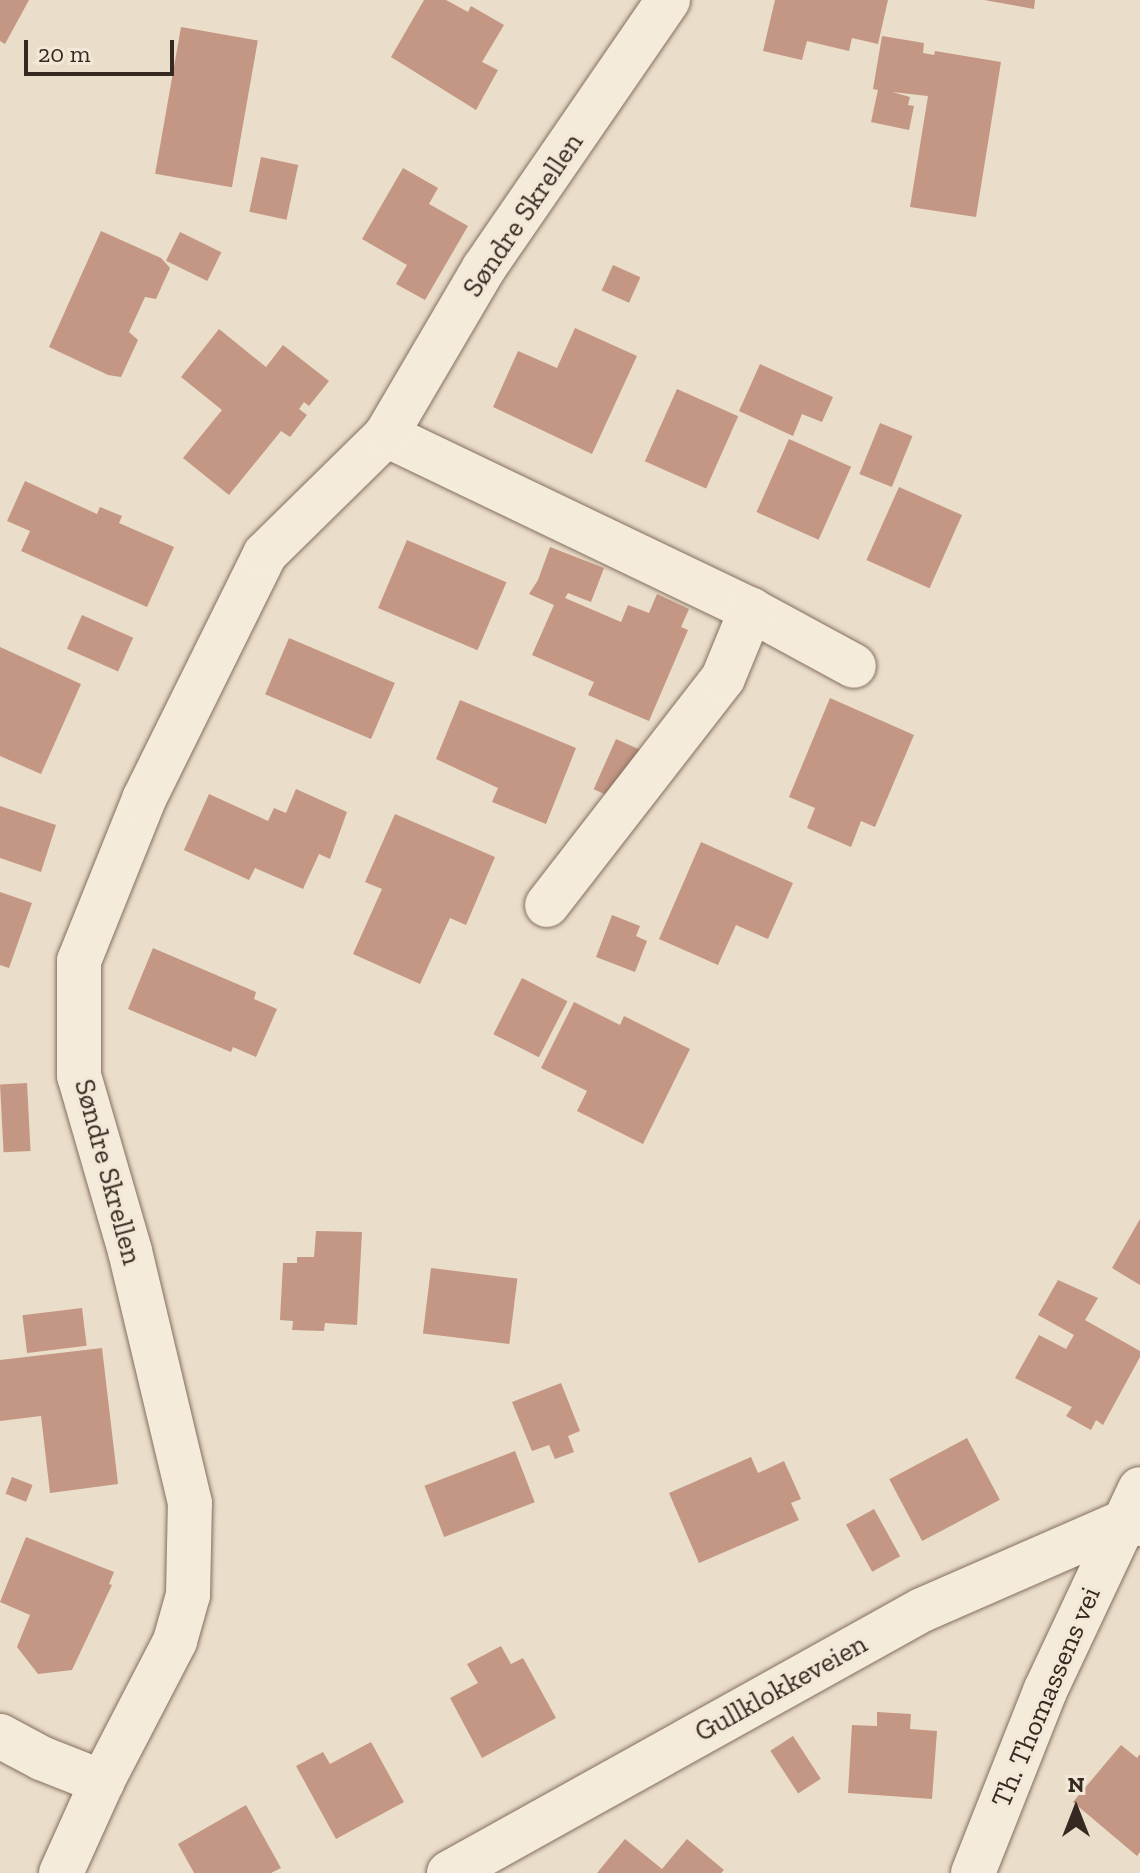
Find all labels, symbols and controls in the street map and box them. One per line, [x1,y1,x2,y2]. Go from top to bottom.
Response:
scale bar [28,24,178,74]
text: 20 m [38,39,90,68]
street label: Søndre Skrellen [456,127,590,303]
street label: Søndre Skrellen [67,1076,149,1268]
street label: Th. Thomassens vei [984,1581,1108,1813]
street label: Gullklokkeveien [689,1627,873,1749]
north arrow [1036,1769,1116,1849]
text: N [1068,1771,1084,1798]

